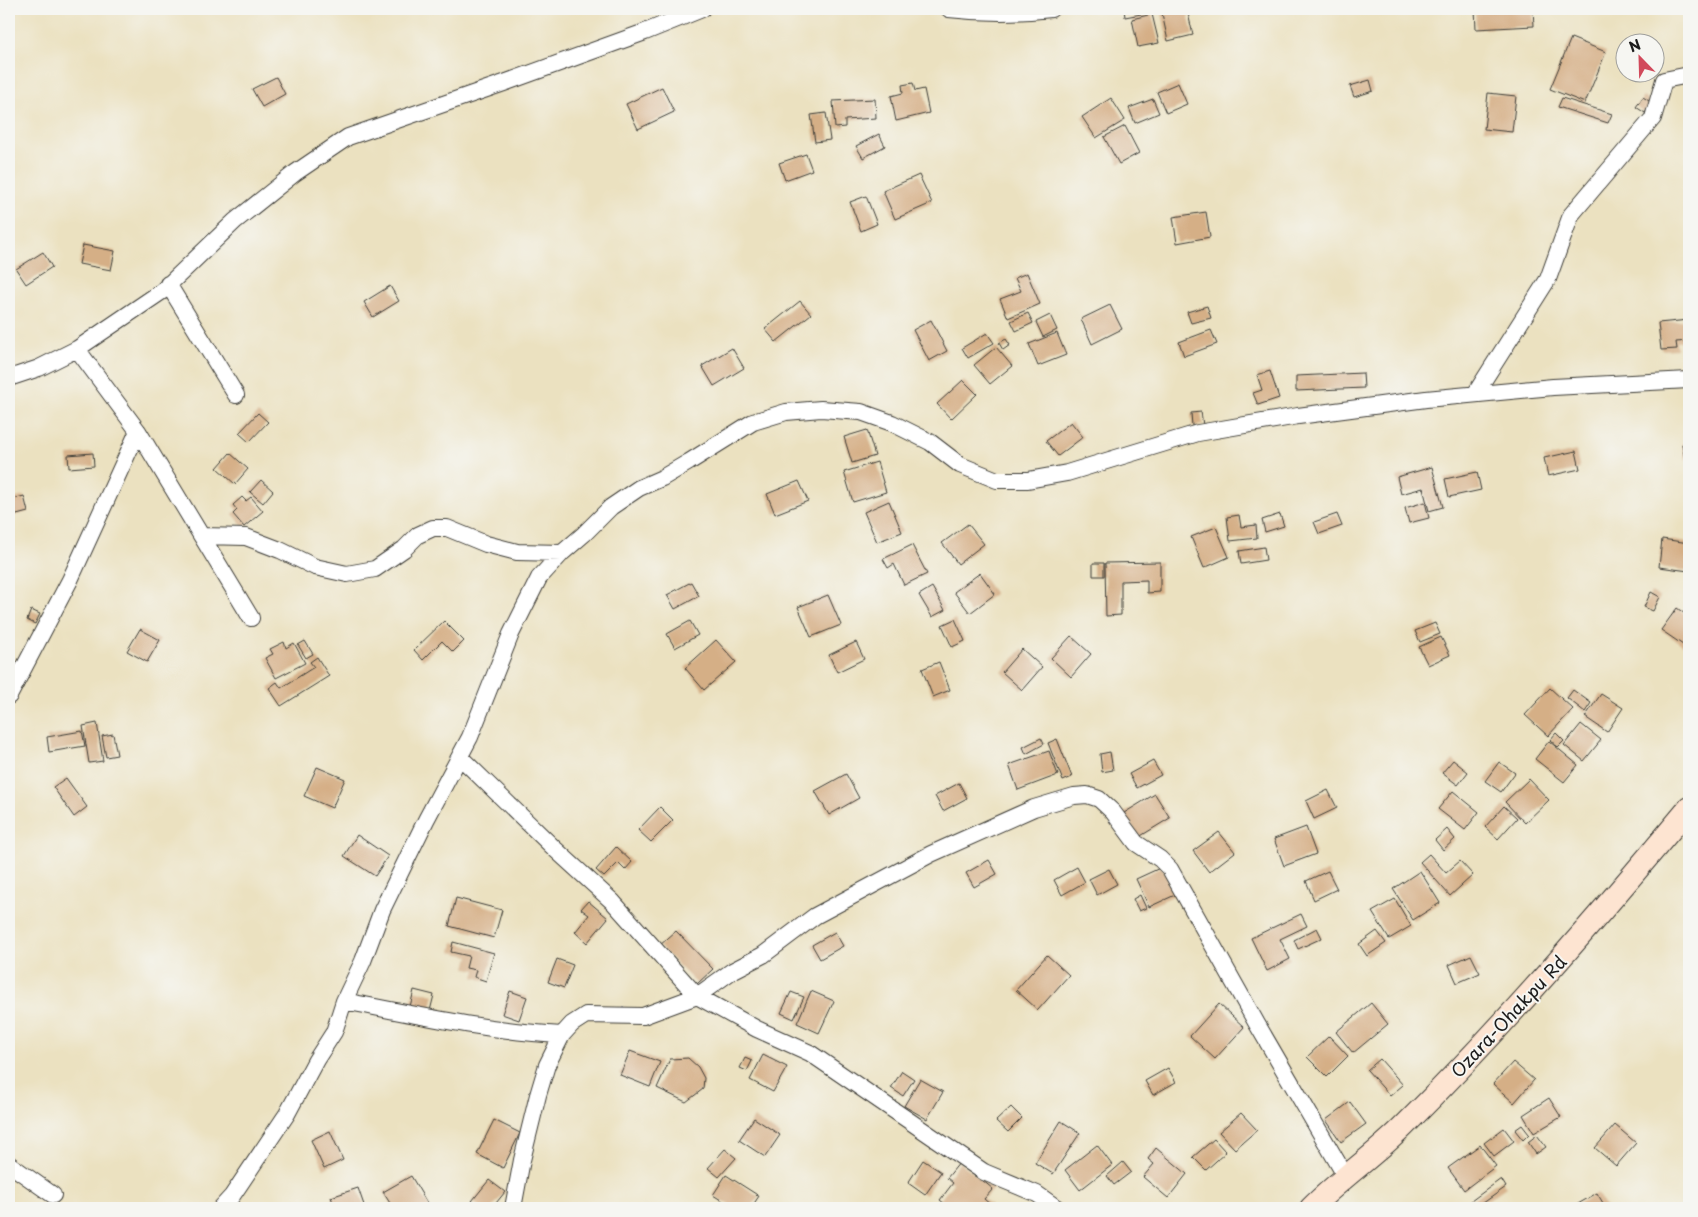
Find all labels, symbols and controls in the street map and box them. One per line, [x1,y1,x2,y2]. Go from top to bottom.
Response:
north arrow [1616,32,1666,82]
text: N [1626,34,1644,57]
street label: Ozara-Ohakpu Rd [1444,949,1572,1083]

